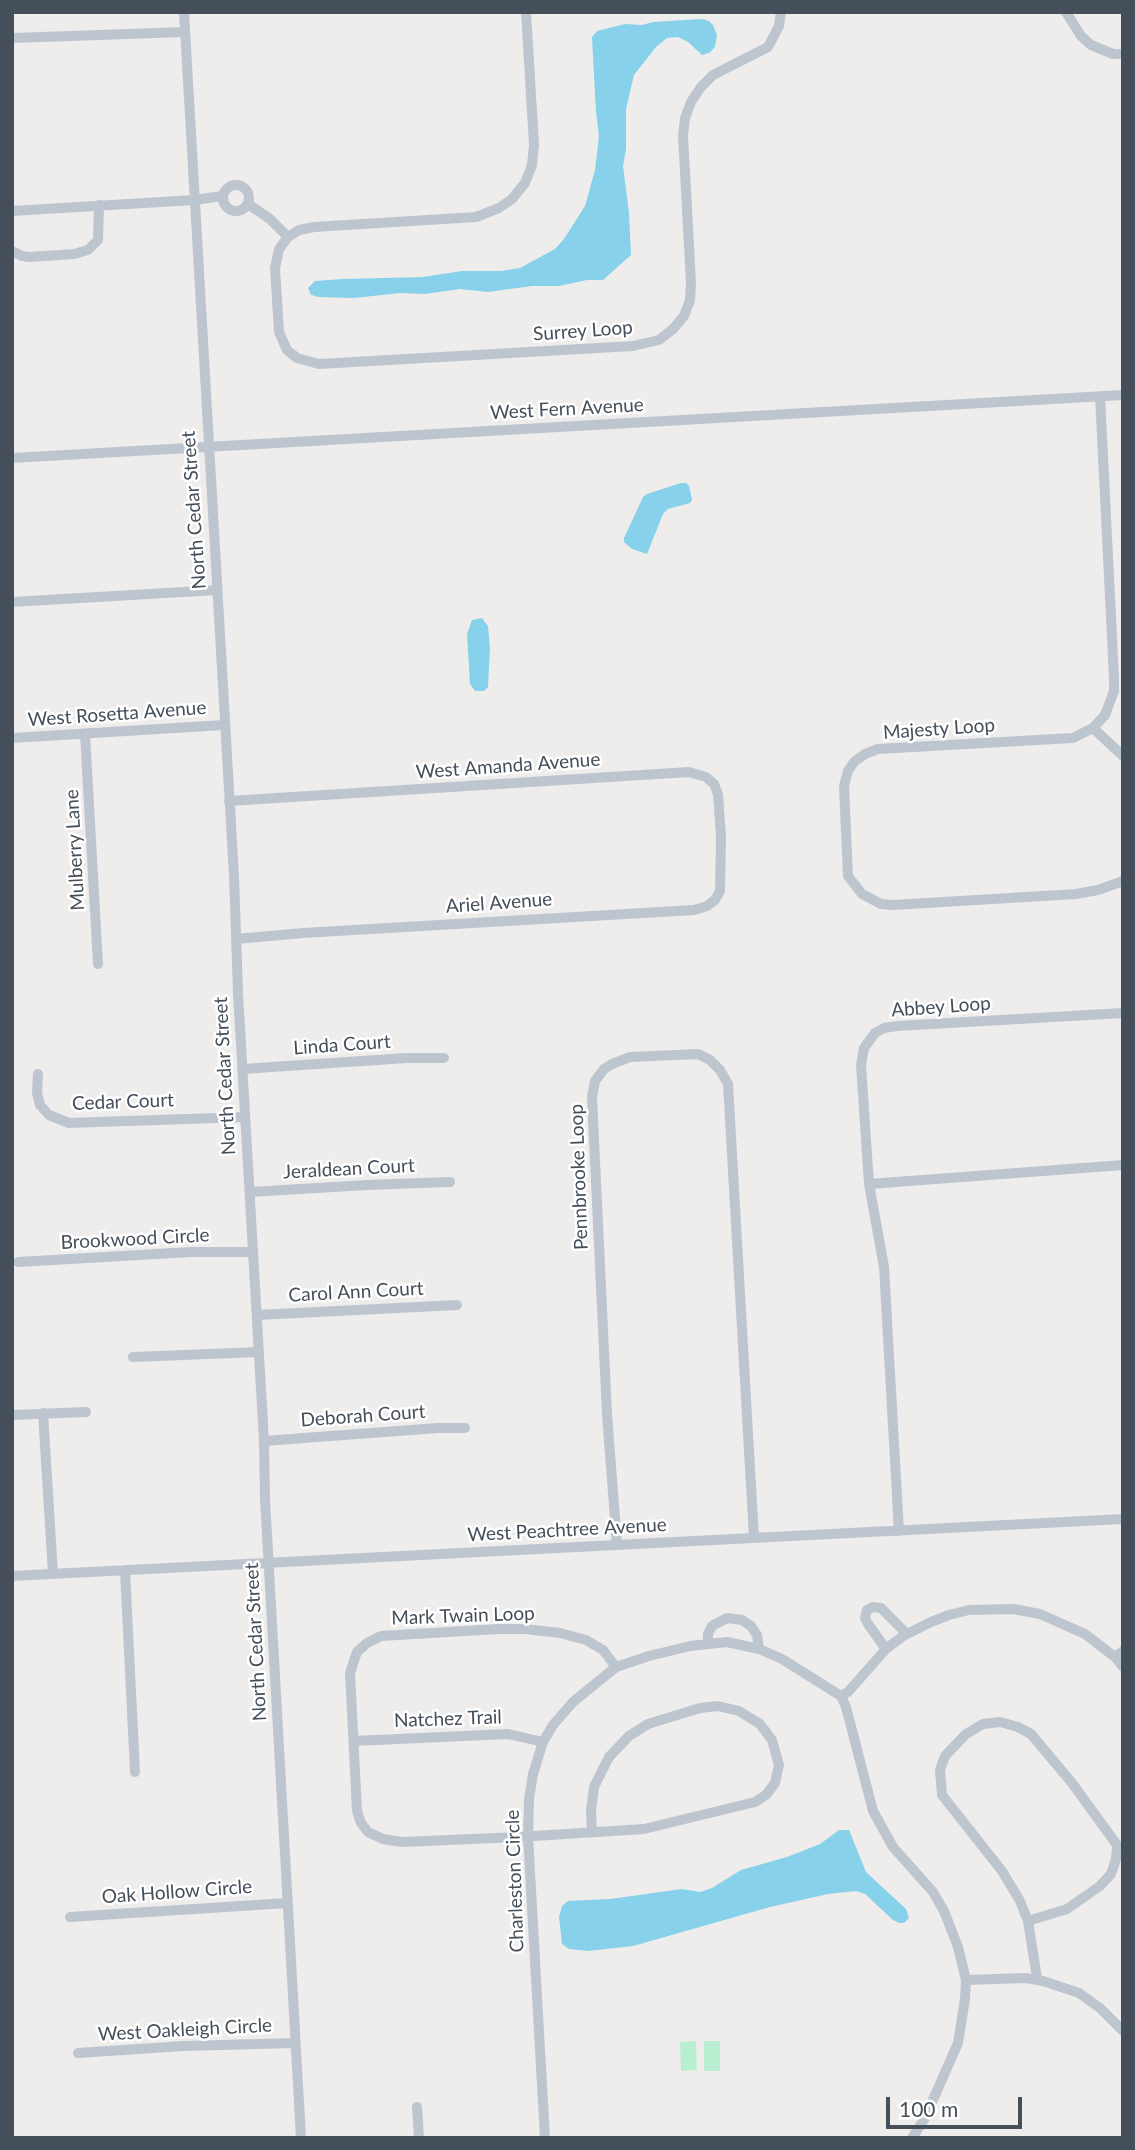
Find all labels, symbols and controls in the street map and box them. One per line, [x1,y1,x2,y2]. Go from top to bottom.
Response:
street label: Surrey Loop [532,316,634,346]
street label: West Fern Avenue [490,394,644,424]
street label: North Cedar Street [177,430,211,590]
street label: West Rosetta Avenue [27,696,207,732]
street label: Majesty Loop [882,714,996,744]
street label: West Amanda Avenue [415,748,601,784]
street label: Mulberry Lane [60,789,90,911]
street label: Ariel Avenue [445,888,553,918]
street label: Abbey Loop [890,992,992,1022]
street label: North Cedar Street [209,996,241,1156]
street label: Linda Court [293,1030,391,1060]
street label: Cedar Court [72,1089,174,1115]
street label: Pennbrooke Loop [565,1104,593,1250]
street label: Jeraldean Court [283,1154,415,1184]
street label: Brookwood Circle [60,1224,210,1254]
street label: Carol Ann Court [288,1277,424,1307]
street label: Deborah Court [300,1400,426,1432]
street label: West Peachtree Avenue [467,1513,667,1547]
street label: North Cedar Street [240,1562,272,1722]
street label: Mark Twain Loop [391,1602,535,1630]
street label: Natchez Trail [394,1706,502,1732]
street label: Charleston Circle [501,1809,529,1953]
street label: Oak Hollow Circle [101,1875,253,1909]
street label: West Oakleigh Circle [97,2014,273,2046]
scale bar [890,2084,1026,2128]
text: 100 m [899,2096,958,2121]

